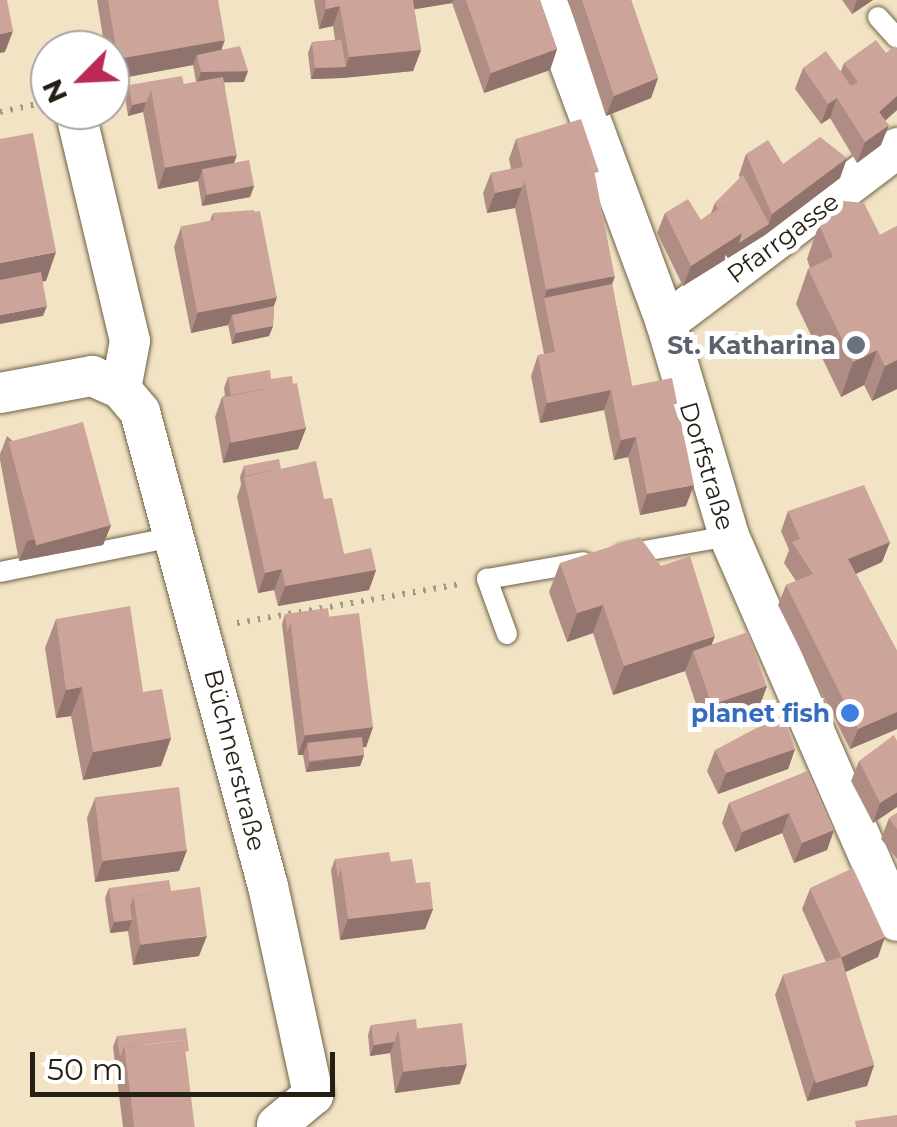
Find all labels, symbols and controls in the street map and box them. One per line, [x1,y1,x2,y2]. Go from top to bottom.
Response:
north arrow [30,30,130,130]
text: N [34,74,75,109]
street label: Pfarrgasse [721,186,845,290]
place label: St. Katharina [667,330,836,360]
marker: St. Katharina [845,334,867,356]
street label: Dorfstraße [673,398,741,534]
street label: Büchnerstraße [198,666,272,854]
place label: planet fish [691,698,830,728]
marker: planet fish [839,702,861,724]
scale bar [35,1032,340,1094]
text: 50 m [47,1051,124,1088]

